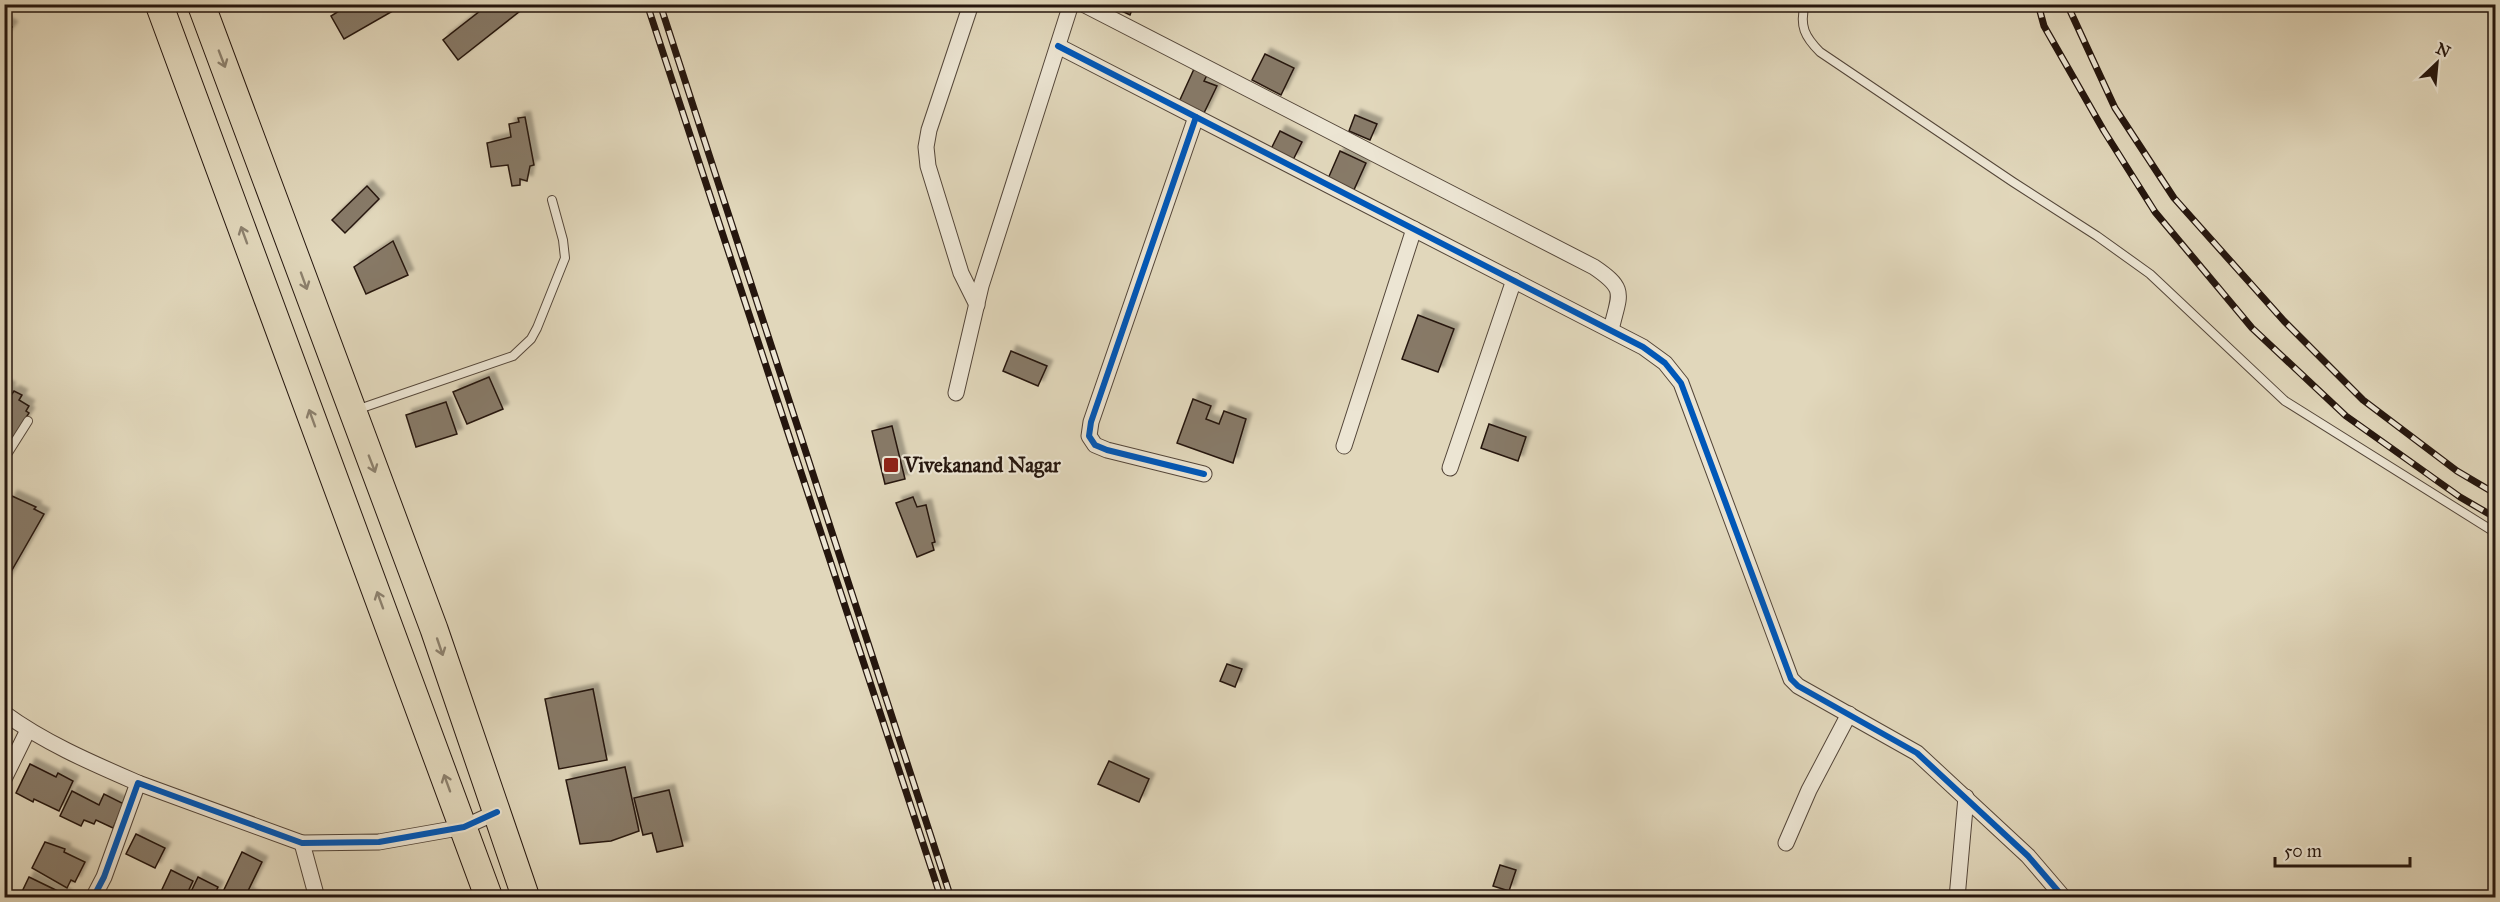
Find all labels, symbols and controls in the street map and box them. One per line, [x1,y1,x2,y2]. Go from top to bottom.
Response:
north arrow [2407,33,2467,93]
text: N [2433,38,2454,62]
one-way arrow [217,49,228,68]
one-way arrow [238,226,249,245]
one-way arrow [299,272,310,290]
one-way arrow [306,409,317,427]
place label: Vivekanand Nagar [903,452,1062,478]
one-way arrow [367,454,378,473]
marker: Vivekanand Nagar [882,456,900,474]
one-way arrow [373,592,384,610]
one-way arrow [435,637,446,656]
one-way arrow [441,774,452,793]
scale bar [2275,830,2410,868]
text: 50 m [2284,840,2322,862]

